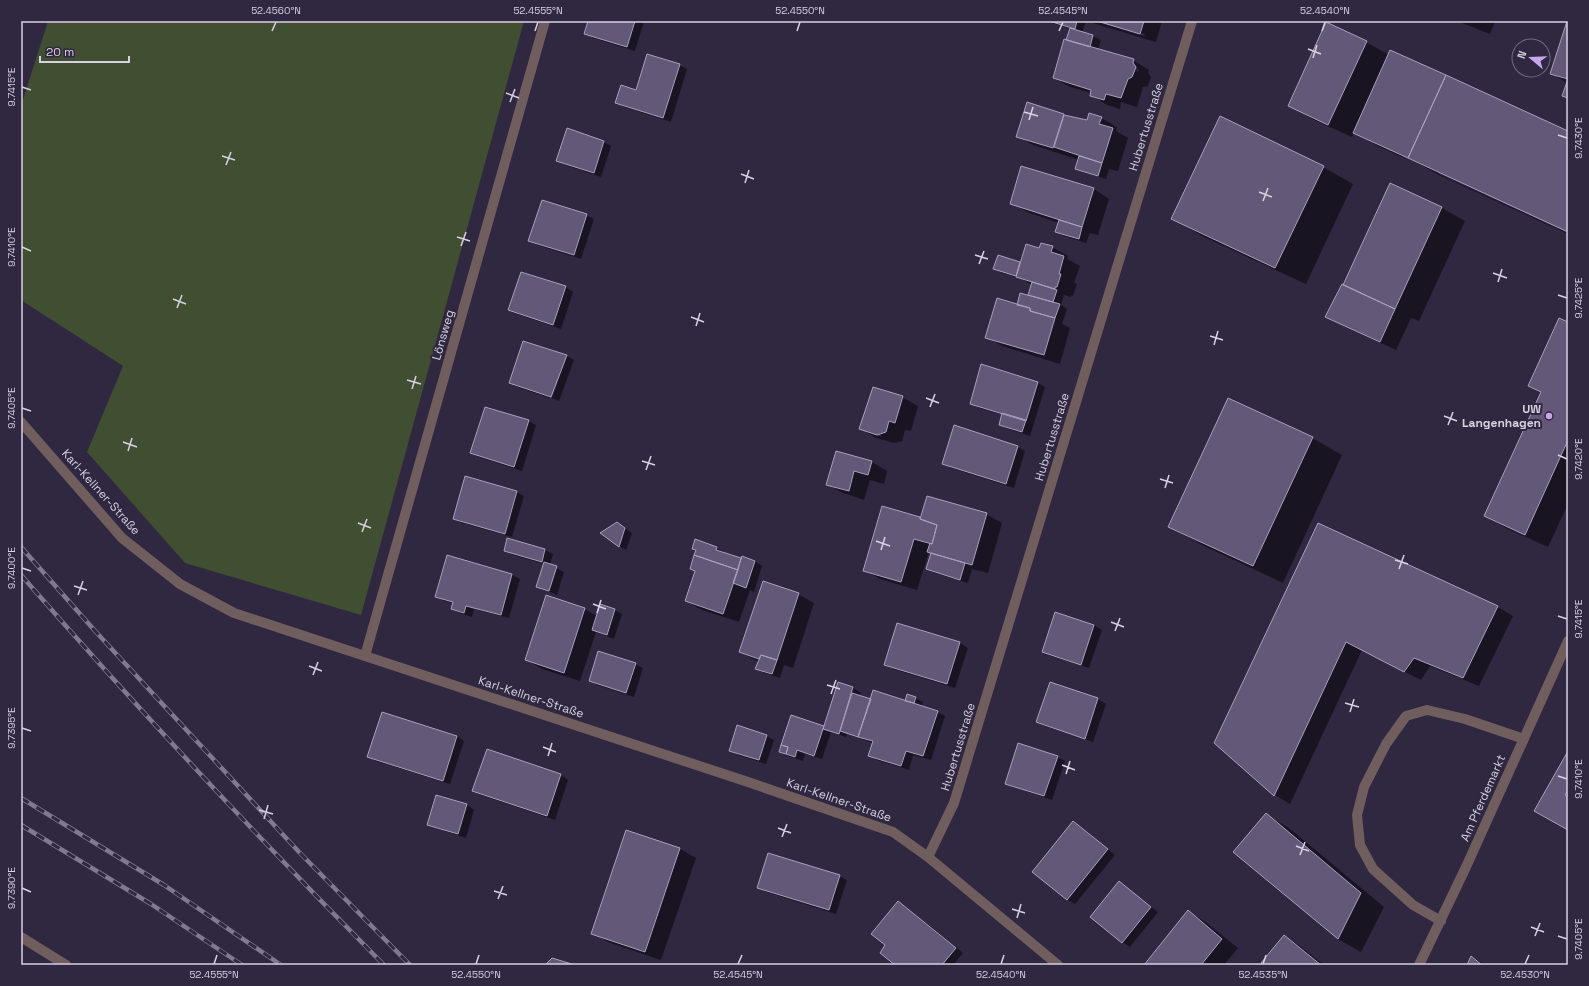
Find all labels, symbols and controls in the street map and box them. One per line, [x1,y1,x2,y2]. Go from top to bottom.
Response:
text: 52.4560°N [251,4,301,17]
text: 52.4555°N [513,4,563,17]
text: 52.4550°N [775,4,825,17]
text: 52.4545°N [1038,4,1088,17]
text: 52.4540°N [1300,4,1350,17]
scale bar [40,38,129,64]
north arrow [1511,38,1551,78]
text: 20 m [46,44,74,60]
text: N [1514,49,1529,61]
text: 9.7415°E [5,67,18,106]
street label: Hubertusstraße [1125,81,1167,173]
text: 9.7430°E [1572,117,1585,159]
text: 9.7410°E [5,227,18,267]
text: 9.7425°E [1572,277,1585,318]
street label: Lönsweg [428,308,458,362]
text: 9.7405°E [5,387,18,429]
street label: Hubertusstraße [1031,391,1073,483]
place label: UW Langenhagen [1462,401,1541,431]
marker: UW Langenhagen [1544,411,1554,421]
text: 9.7420°E [1572,438,1585,480]
street label: Karl-Kellner-Straße [58,446,144,538]
text: 9.7400°E [5,547,18,589]
text: 9.7415°E [1572,599,1585,638]
street label: Karl-Kellner-Straße [476,672,586,722]
street label: Hubertusstraße [937,701,979,793]
text: 9.7395°E [5,707,18,749]
street label: Am Pferdemarkt [1457,752,1509,844]
text: 9.7410°E [1572,759,1585,799]
street label: Karl-Kellner-Straße [784,775,894,825]
text: 9.7390°E [5,867,18,909]
text: 9.7405°E [1572,918,1585,960]
text: 52.4555°N [189,968,239,981]
text: 52.4550°N [451,968,501,981]
text: 52.4545°N [713,968,763,981]
text: 52.4540°N [976,968,1026,981]
text: 52.4535°N [1238,968,1288,981]
text: 52.4530°N [1500,968,1550,981]

